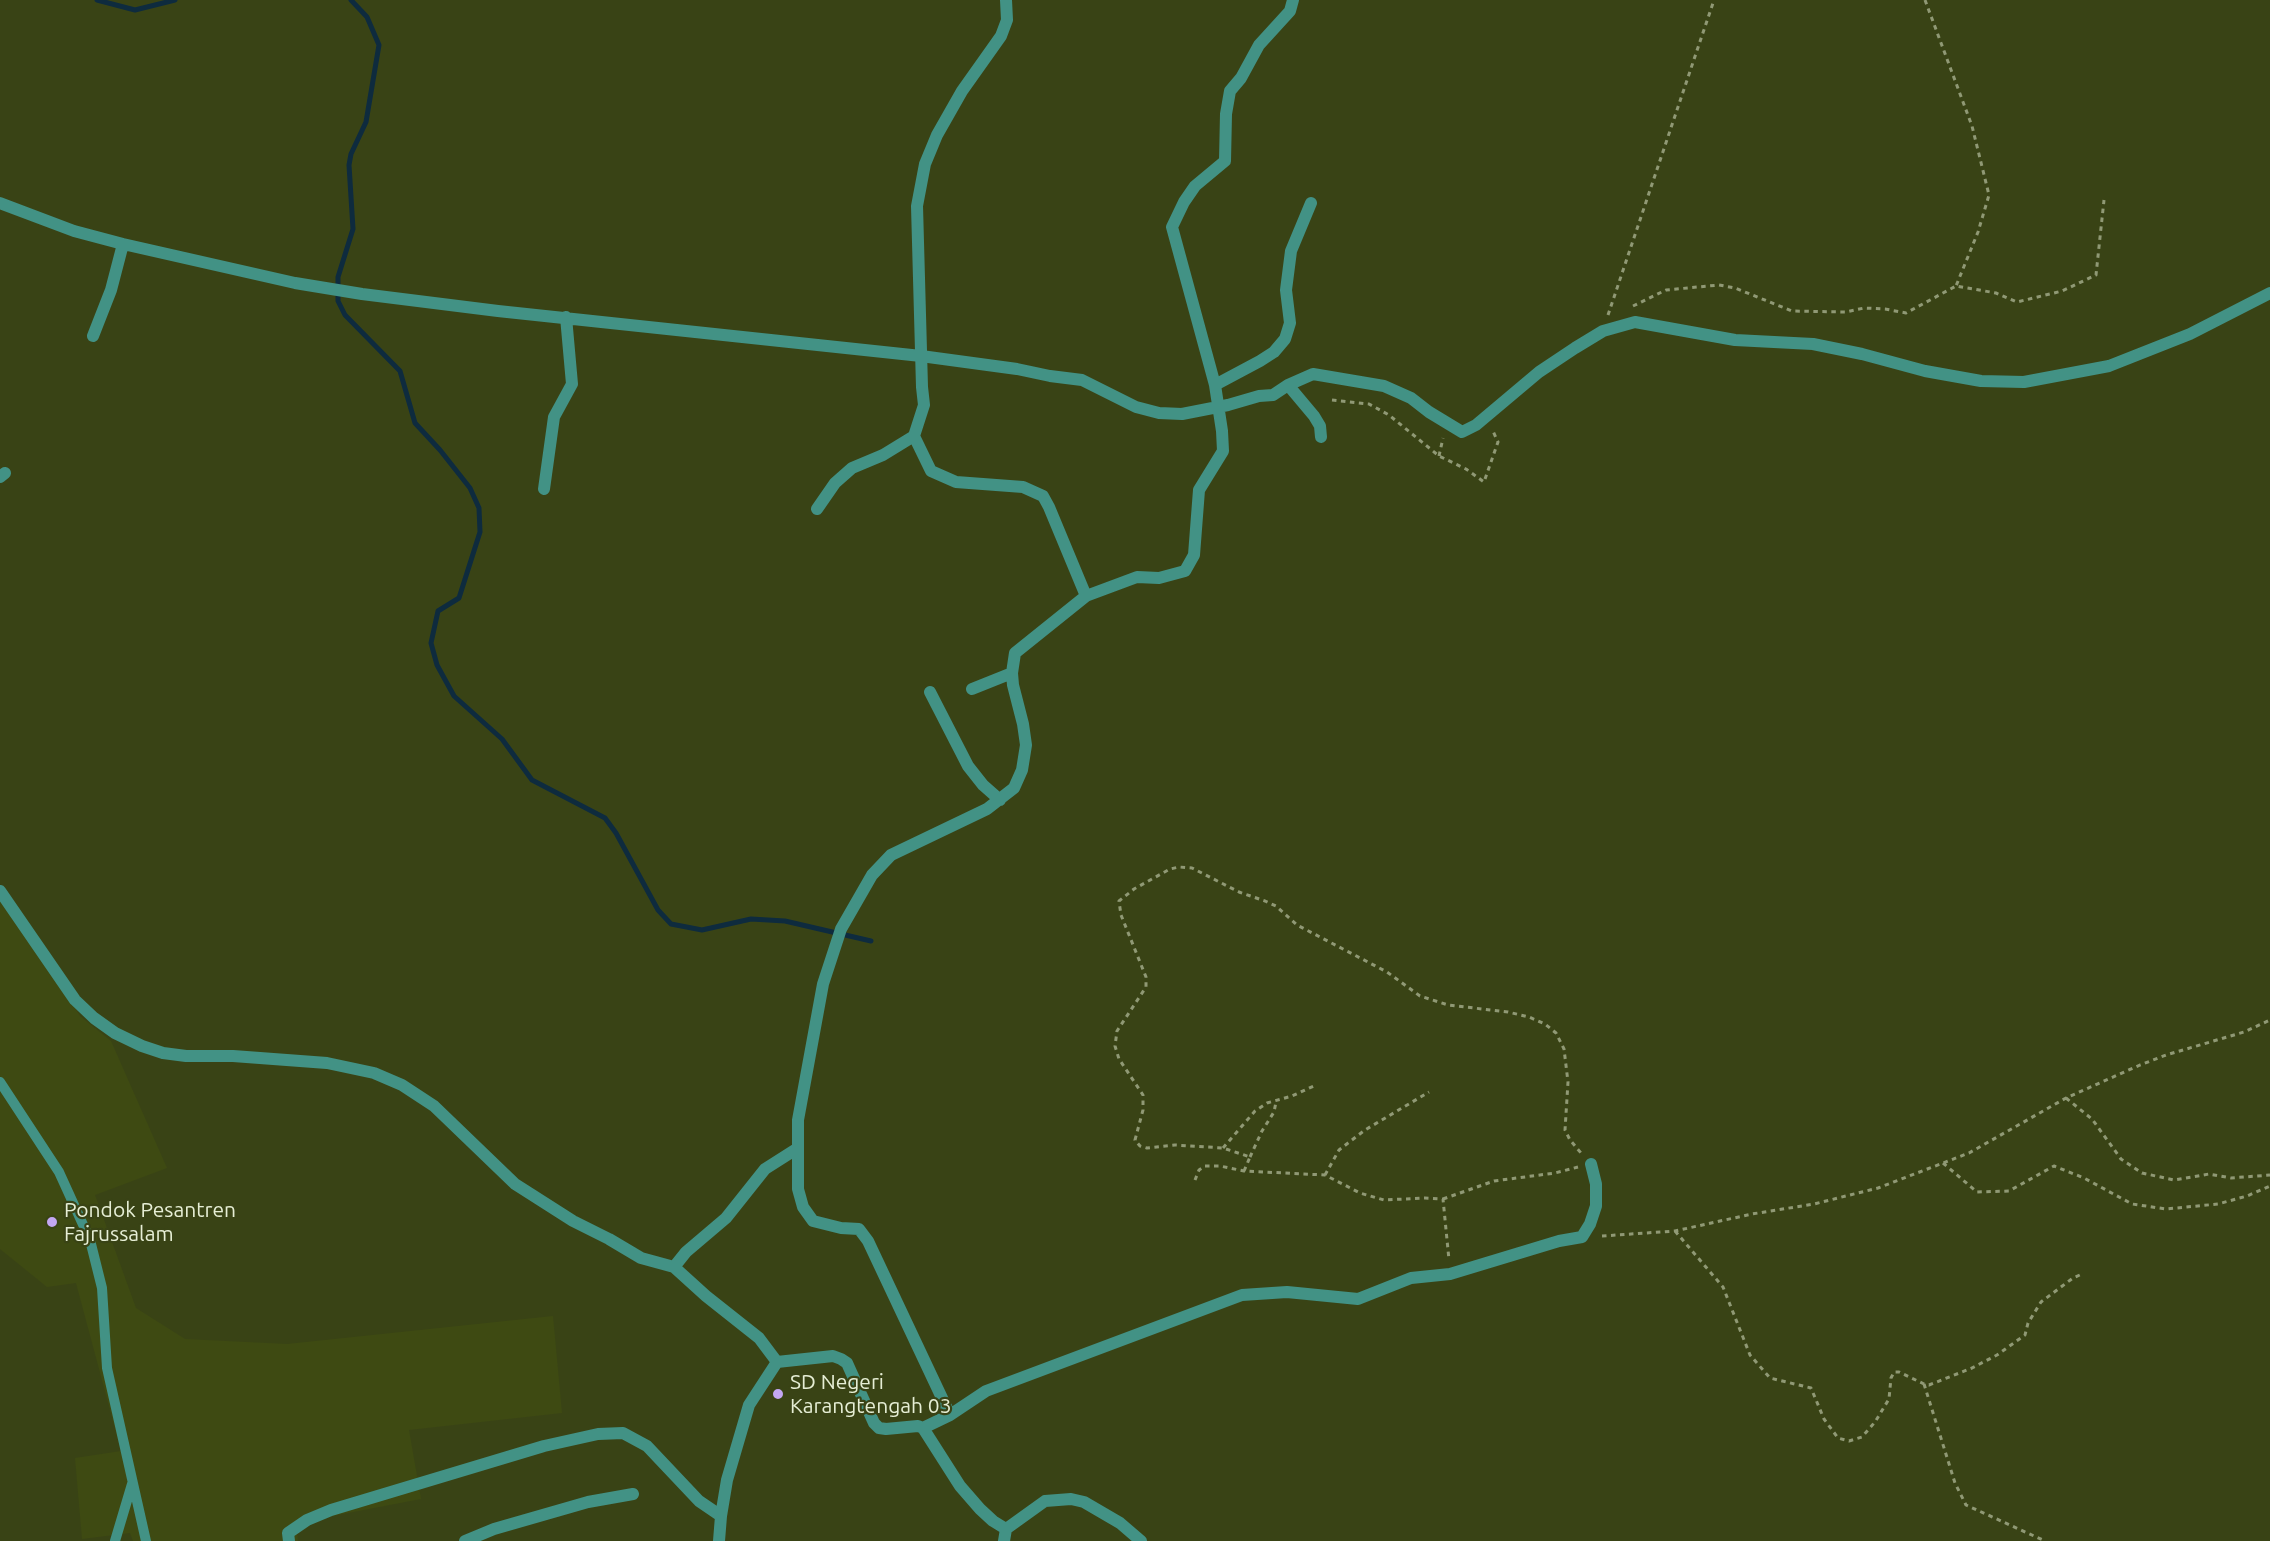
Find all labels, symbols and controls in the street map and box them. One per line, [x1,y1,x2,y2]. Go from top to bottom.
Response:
place label: Pondok Pesantren Fajrussalam [64,1197,236,1247]
marker: Pondok Pesantren Fajrussalam [45,1215,59,1229]
place label: SD Negeri Karangtengah 03 [790,1369,952,1419]
marker: SD Negeri Karangtengah 03 [771,1387,785,1401]

